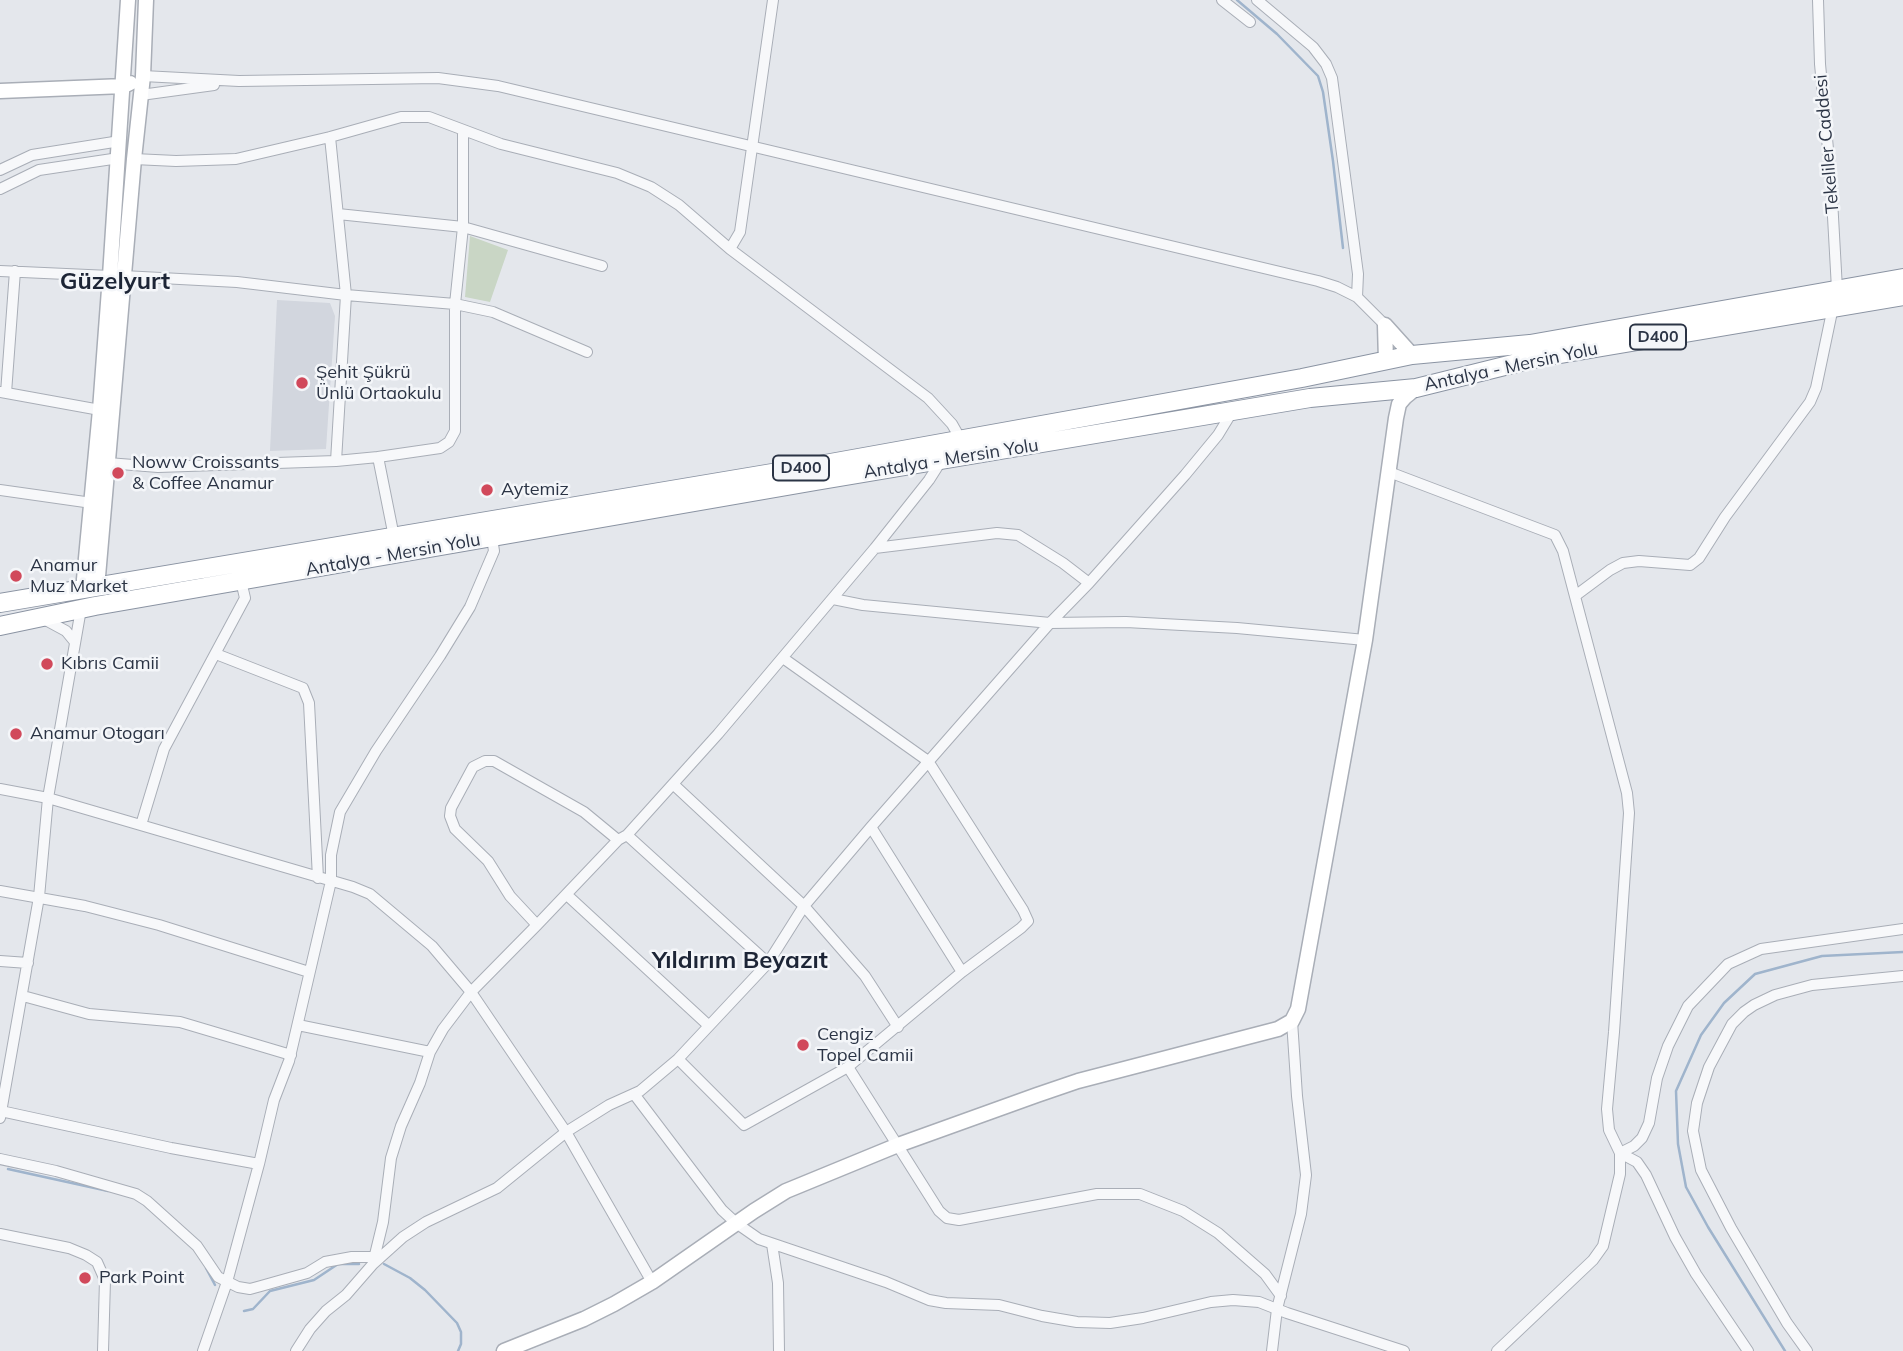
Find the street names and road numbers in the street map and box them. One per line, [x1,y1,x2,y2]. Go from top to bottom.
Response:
street label: Tekeliler Caddesi [1810,74,1844,214]
road number: D400 [1630,324,1686,350]
street label: Antalya - Mersin Yolu [1422,338,1600,396]
street label: Antalya - Mersin Yolu [862,434,1040,484]
road number: D400 [773,456,829,481]
street label: Antalya - Mersin Yolu [304,529,482,581]

